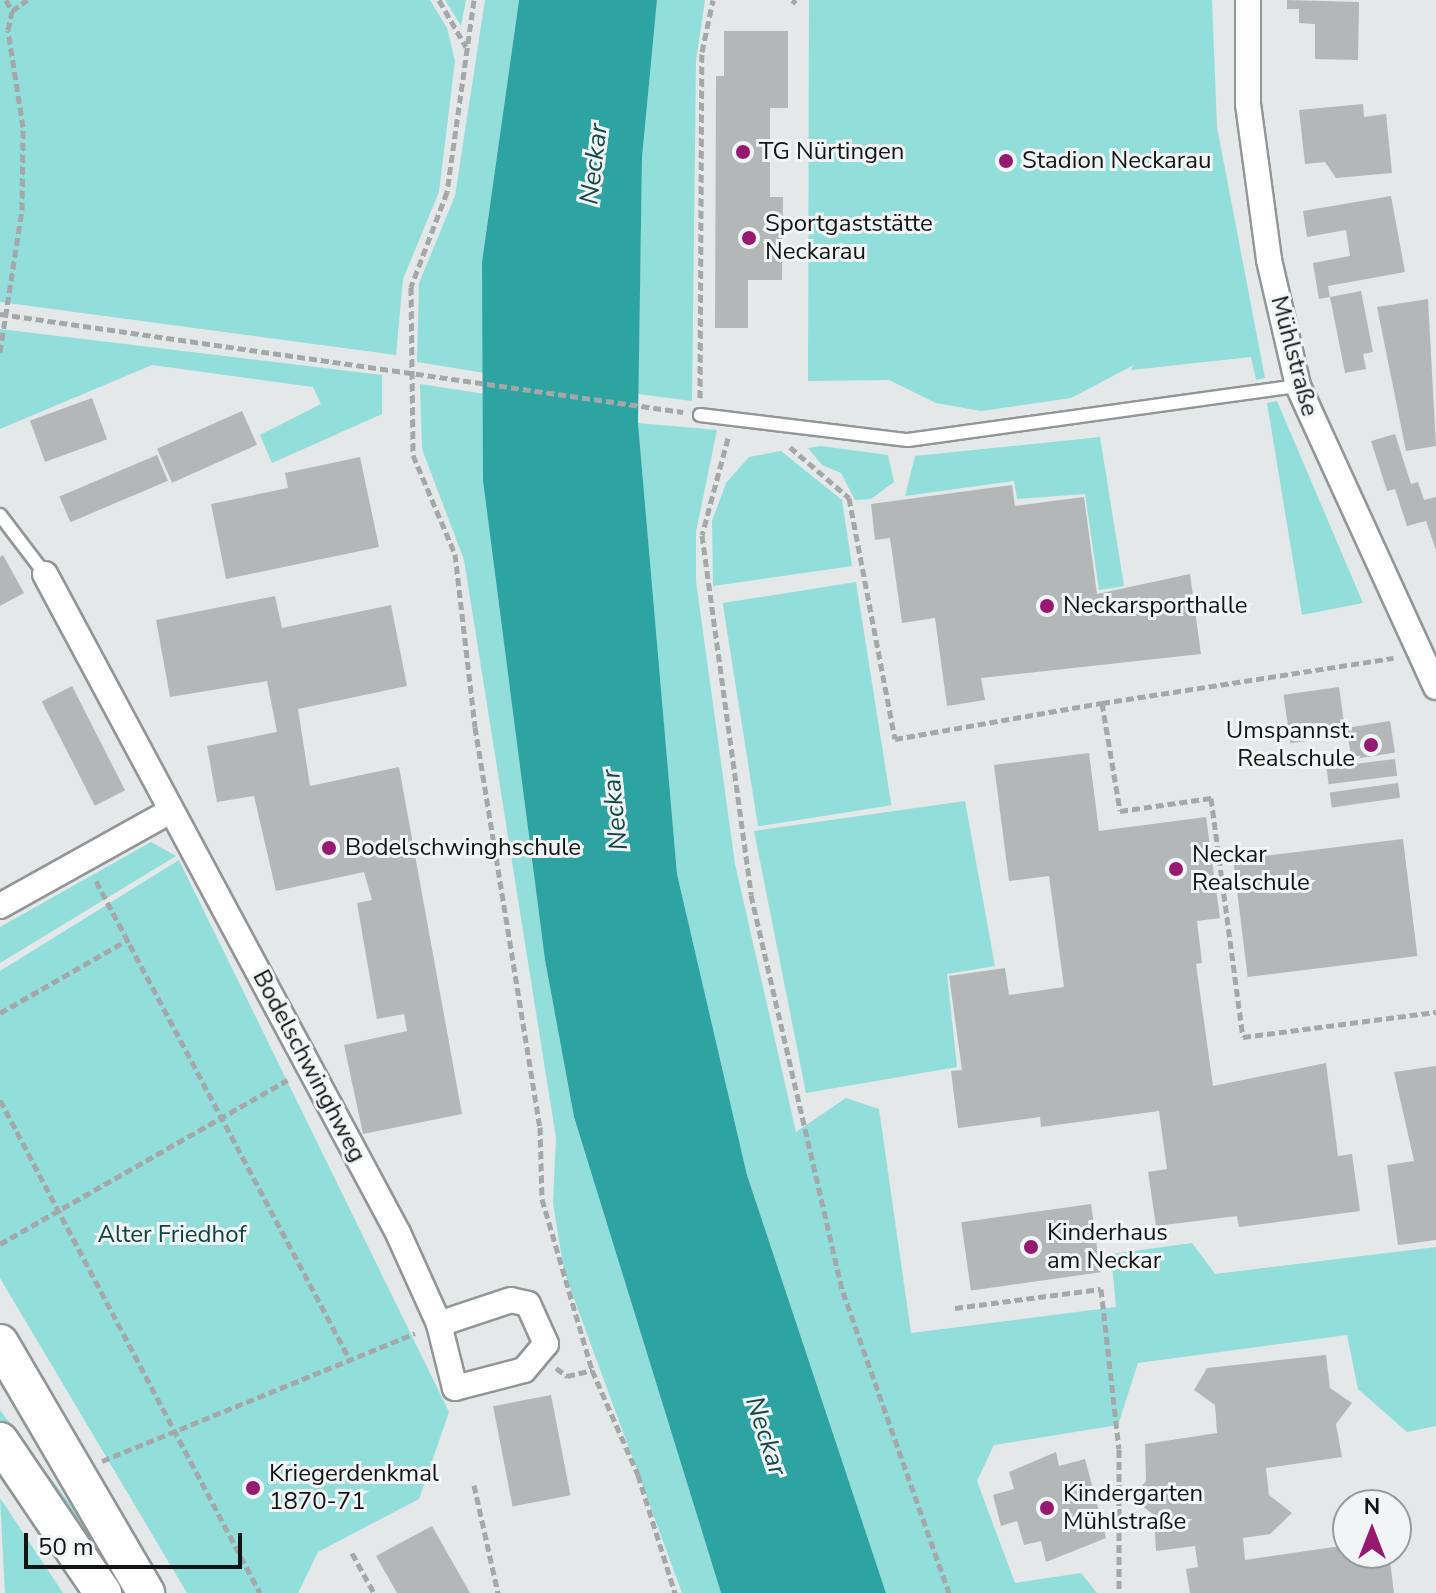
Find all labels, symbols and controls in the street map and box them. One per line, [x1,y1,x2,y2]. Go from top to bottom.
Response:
water label: Neckar [574,122,614,206]
place label: TG Nürtingen [759,138,904,166]
marker: TG Nürtingen [734,143,752,161]
place label: Stadion Neckarau [1022,147,1211,175]
marker: Stadion Neckarau [997,152,1015,170]
place label: Sportgaststätte Neckarau [765,210,933,266]
marker: Sportgaststätte Neckarau [740,229,758,247]
street label: Mühlstraße [1264,293,1324,419]
place label: Neckarsporthalle [1063,592,1247,620]
marker: Neckarsporthalle [1038,597,1056,615]
place label: Umspannst. Realschule [1226,717,1355,773]
marker: Umspannst. Realschule [1362,736,1380,754]
water label: Neckar [595,768,635,852]
place label: Bodelschwinghschule [345,834,581,862]
marker: Bodelschwinghschule [320,839,338,857]
place label: Neckar Realschule [1192,841,1310,897]
marker: Neckar Realschule [1167,860,1185,878]
street label: Bodelschwinghweg [246,965,372,1167]
place label: Kinderhaus am Neckar [1047,1219,1168,1275]
park label: Alter Friedhof [98,1221,246,1249]
marker: Kinderhaus am Neckar [1022,1238,1040,1256]
water label: Neckar [739,1393,793,1479]
place label: Kriegerdenkmal 1870-71 [269,1460,439,1516]
marker: Kriegerdenkmal 1870-71 [244,1479,262,1497]
place label: Kindergarten Mühlstraße [1063,1480,1203,1536]
north arrow [1332,1489,1412,1569]
text: N [1364,1492,1380,1522]
marker: Kindergarten Mühlstraße [1038,1499,1056,1517]
scale bar [28,1517,246,1567]
text: 50 m [38,1531,94,1563]

